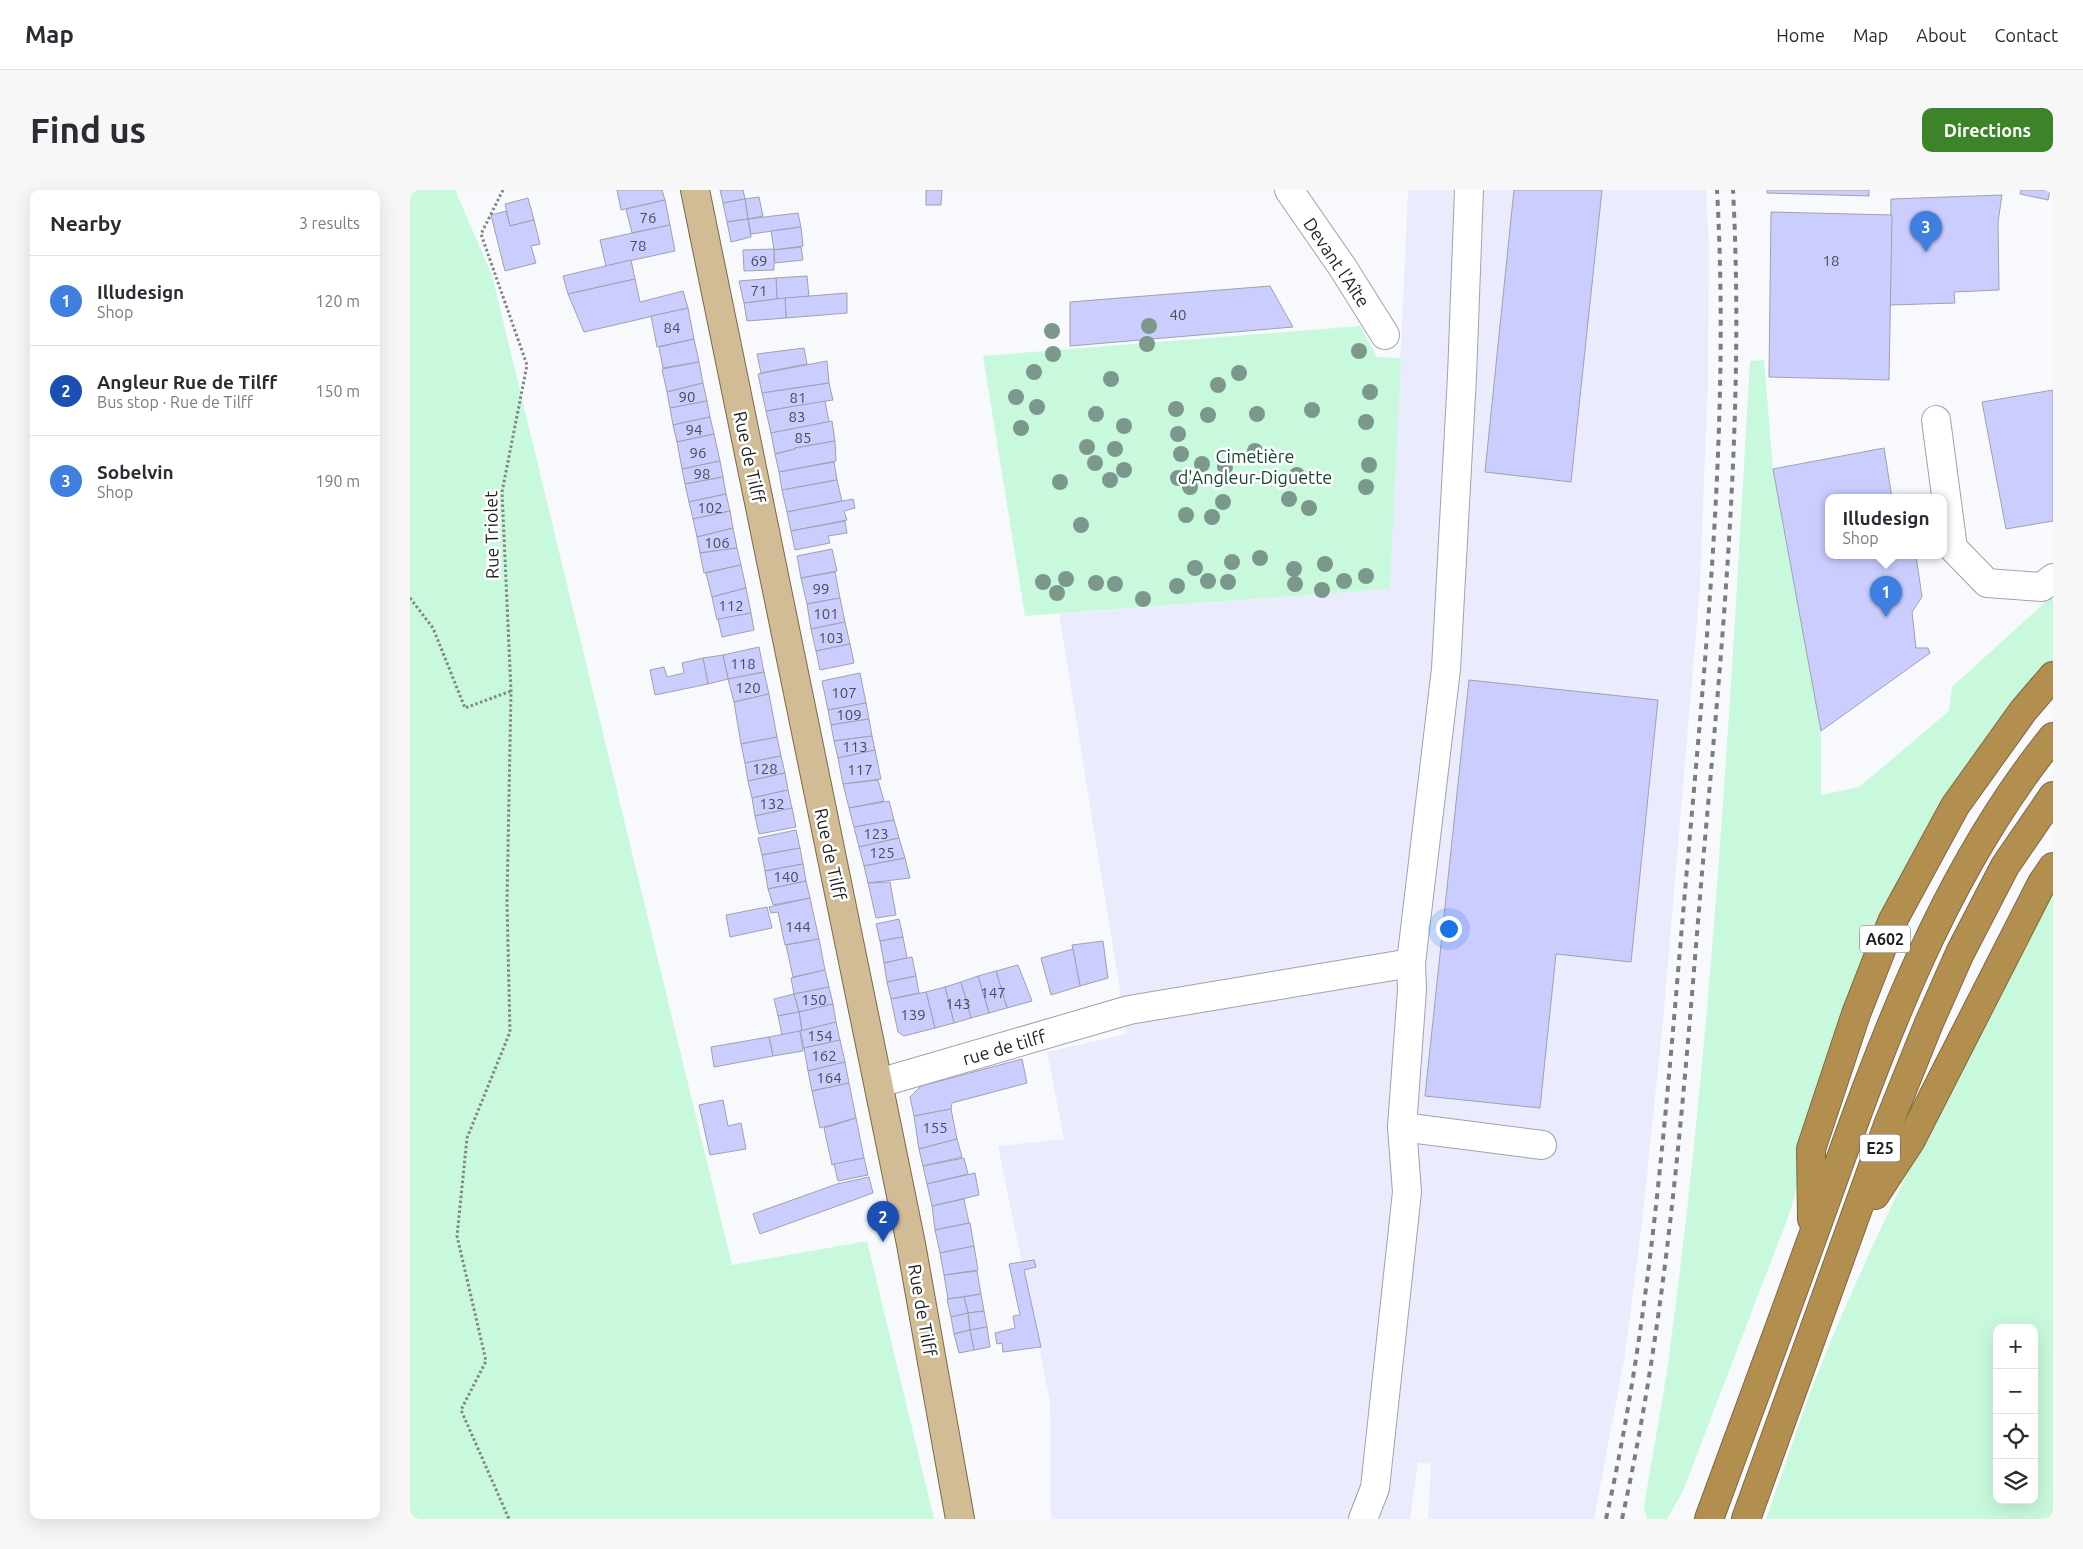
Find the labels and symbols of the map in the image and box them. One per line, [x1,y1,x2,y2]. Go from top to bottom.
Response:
house number: 76 [640,209,656,226]
pin: 3 [1910,211,1942,252]
street label: Devant l'Aîte [1300,214,1374,310]
house number: 78 [630,237,646,254]
house number: 69 [751,252,767,269]
house number: 18 [1823,252,1839,269]
house number: 71 [751,282,767,299]
house number: 40 [1170,306,1186,323]
house number: 84 [664,319,680,336]
house number: 90 [679,388,695,405]
house number: 81 [790,389,806,406]
house number: 83 [789,408,805,425]
street label: Rue de Tilff [731,409,770,505]
house number: 94 [686,421,702,438]
house number: 85 [795,429,811,446]
house number: 96 [690,444,706,461]
park label: Cimetière d'Angleur-Diguette [1178,446,1332,487]
house number: 98 [694,465,710,482]
street label: Rue Triolet [480,491,502,579]
house number: 102 [697,499,723,516]
house number: 106 [704,534,730,551]
pin: 1 [1870,576,1902,617]
house number: 99 [813,580,829,597]
house number: 112 [718,597,744,614]
house number: 101 [813,605,839,622]
house number: 103 [818,629,844,646]
house number: 118 [730,655,756,672]
house number: 120 [735,679,761,696]
house number: 107 [831,684,857,701]
house number: 109 [836,706,862,723]
house number: 113 [842,738,868,755]
house number: 128 [752,760,778,777]
house number: 117 [847,761,873,778]
house number: 132 [759,795,785,812]
street label: Rue de Tilff [812,806,851,902]
house number: 123 [863,825,889,842]
house number: 125 [869,844,895,861]
house number: 140 [773,868,799,885]
your location [1436,916,1462,942]
house number: 144 [785,918,811,935]
road number: A602 [1860,926,1910,952]
house number: 147 [980,984,1006,1001]
house number: 150 [801,991,827,1008]
house number: 143 [945,995,971,1012]
house number: 139 [900,1006,926,1023]
street label: rue de tilff [960,1026,1048,1068]
house number: 154 [807,1027,833,1044]
house number: 162 [811,1047,837,1064]
house number: 164 [816,1069,842,1086]
house number: 155 [922,1119,948,1136]
road number: E25 [1860,1134,1900,1161]
pin: 2 [867,1201,899,1242]
street label: Rue de Tilff [905,1262,941,1358]

